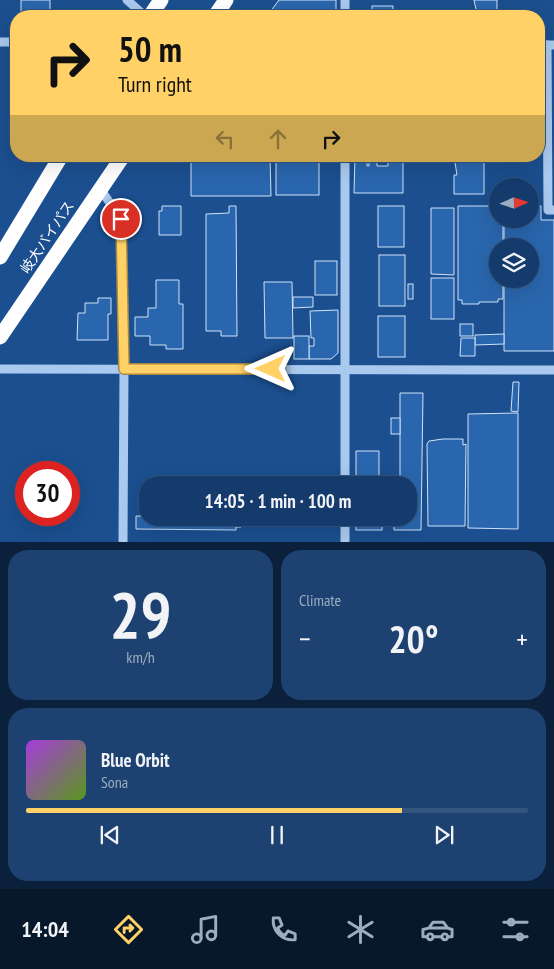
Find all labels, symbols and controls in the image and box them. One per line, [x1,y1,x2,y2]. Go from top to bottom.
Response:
text: 50 m [118,26,182,72]
icon: right [35,30,100,95]
text: Turn right [118,70,192,98]
icon: left [211,125,239,153]
icon: ahead [264,125,292,153]
icon: right [317,125,345,153]
north arrow [489,178,539,228]
map controls [489,178,539,288]
street label: 岐大バイパス [16,197,78,277]
pin [100,198,142,240]
icon: arrive [107,205,135,233]
button: layers [489,238,539,288]
position arrow [244,342,296,394]
speed limit sign: 30 [15,461,80,526]
text: 14:05 · 1 min · 100 m [205,489,351,513]
text: 29 [109,572,172,656]
text: Climate [299,590,341,610]
text: 20° [388,614,439,663]
text: − [299,620,311,657]
text: + [516,620,528,657]
text: km/h [126,647,155,667]
text: Blue Orbit [101,748,170,772]
text: Sona [101,772,128,792]
icon: previous [96,821,124,849]
icon: pause [263,821,291,849]
icon: next [430,821,458,849]
icon: directions [111,912,146,947]
icon: music [188,912,223,947]
icon: phone [266,912,301,947]
icon: climate [343,912,378,947]
icon: car [420,912,455,947]
icon: filters [498,912,533,947]
text: 14:04 [21,915,69,943]

